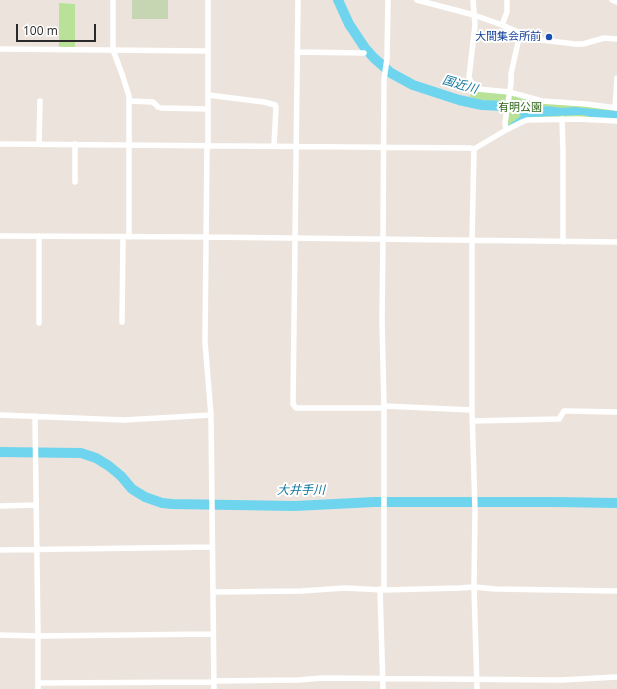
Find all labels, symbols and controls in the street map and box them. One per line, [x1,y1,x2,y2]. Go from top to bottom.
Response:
scale bar [18,16,98,42]
text: 100 m [23,22,58,39]
place label: 大間集会所前 [475,30,541,44]
marker: 大間集会所前 [544,32,554,42]
water label: 国近川 [441,73,479,97]
park label: 有明公園 [498,101,542,115]
water label: 大井手川 [277,484,325,498]

